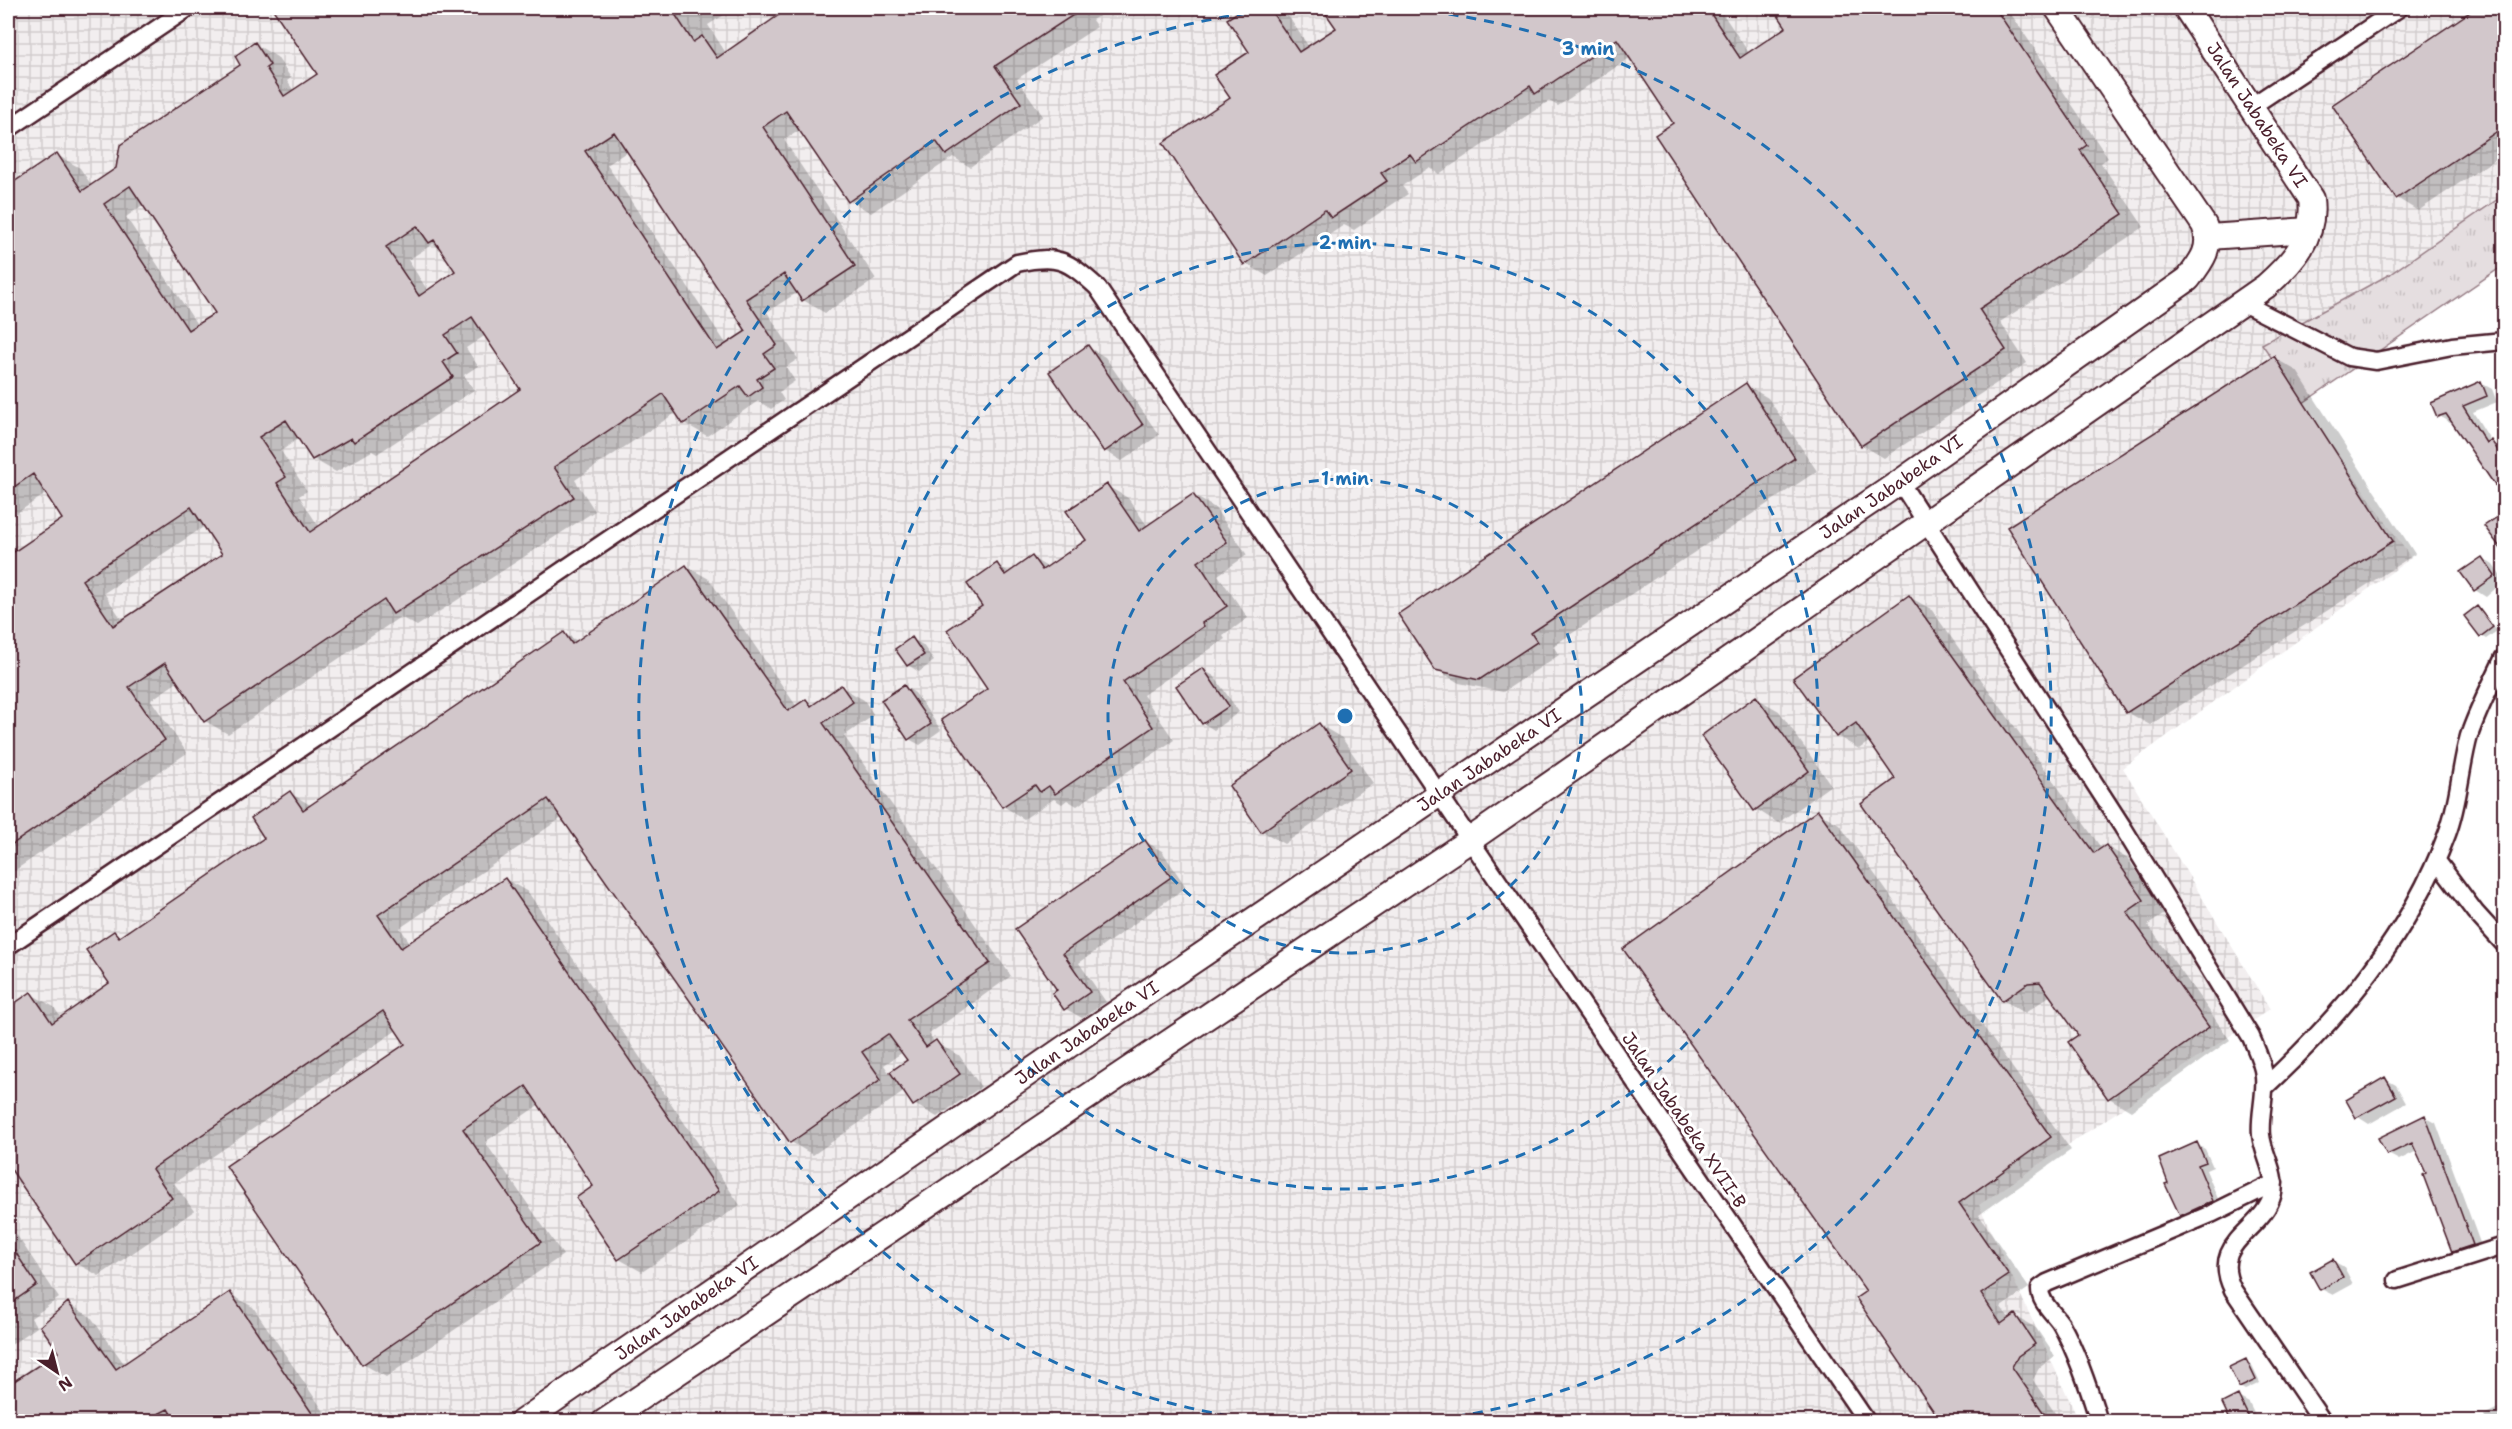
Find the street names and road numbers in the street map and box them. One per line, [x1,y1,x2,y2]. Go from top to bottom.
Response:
street label: Jalan Jababeka VI [2201,38,2313,192]
street label: Jalan Jababeka VI [1815,429,1968,545]
street label: Jalan Jababeka VI [1413,703,1566,818]
street label: Jalan Jababeka VI [1011,976,1164,1090]
street label: Jalan Jababeka XVII-B [1616,1027,1752,1213]
street label: Jalan Jababeka VI [610,1251,763,1366]

